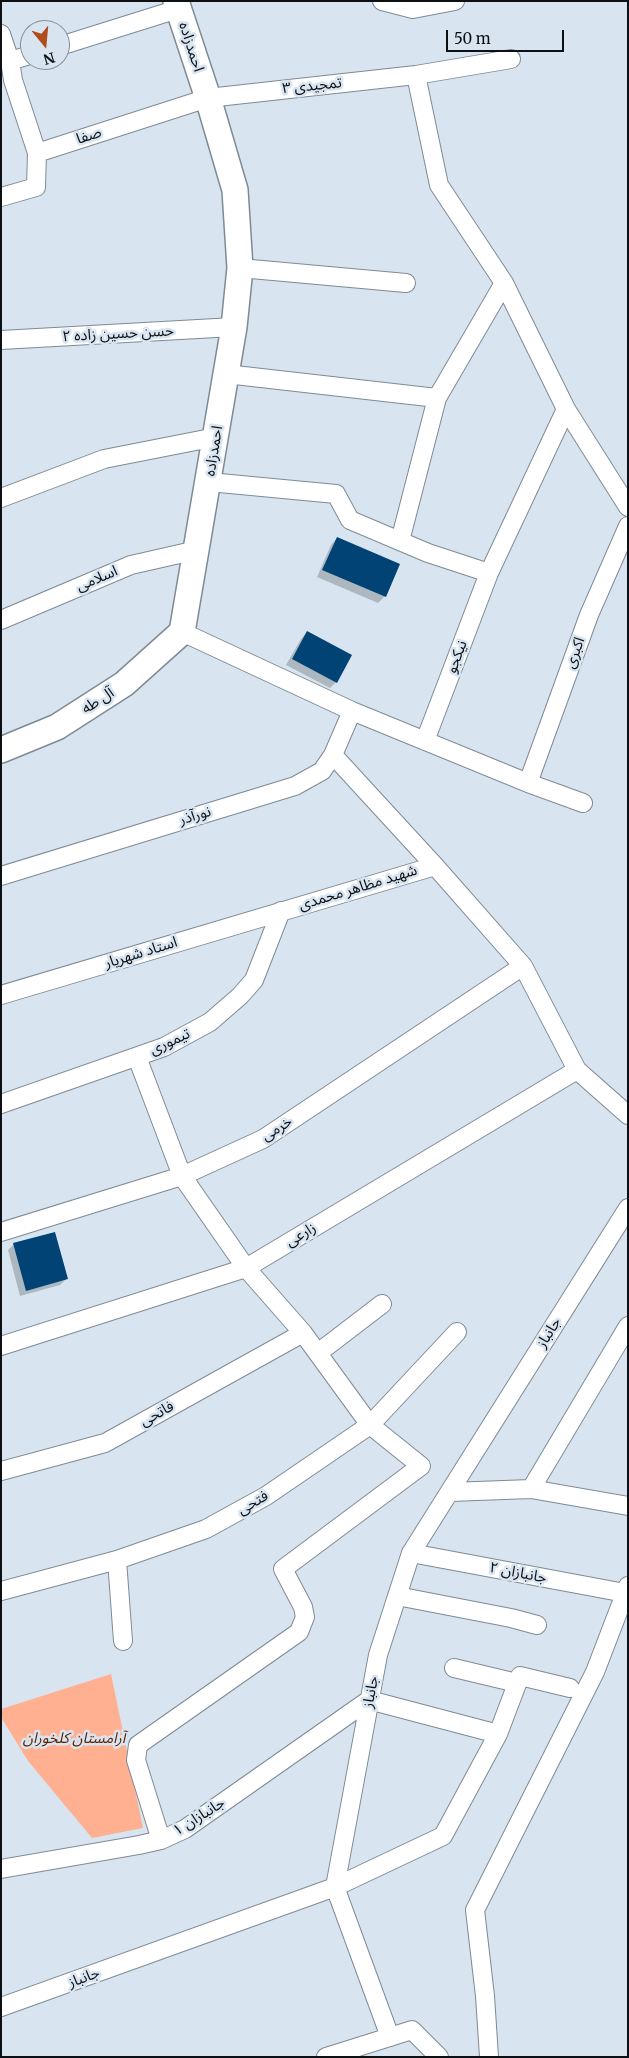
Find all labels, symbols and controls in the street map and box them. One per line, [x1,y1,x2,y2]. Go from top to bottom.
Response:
north arrow [20,20,70,70]
street label: احمدزاده [175,20,207,74]
scale bar [449,20,566,52]
text: 50 m [454,29,491,48]
text: N [41,48,57,69]
street label: تمجیدی ۳ [281,74,343,98]
street label: صفا [74,124,104,148]
street label: حسن حسین زاده ۲ [62,322,174,346]
street label: احمدزاده [201,424,227,478]
street label: اسلامی [74,562,120,596]
street label: اکبری [561,635,589,671]
street label: نیکجو [443,638,471,676]
street label: آل طه [78,684,118,718]
street label: نورآذر [177,803,213,829]
street label: شهید مظاهر محمدی [297,861,419,915]
street label: استاد شهریار [102,933,180,973]
street label: تیموری [147,1025,193,1059]
street label: خرمی [258,1113,296,1145]
street label: زارعی [282,1219,320,1251]
street label: جانباز [533,1315,565,1351]
street label: فاتحی [137,1397,177,1431]
street label: فتحی [234,1487,272,1519]
street label: جانبازان ۲ [488,1559,548,1587]
street label: جانباز [359,1674,383,1710]
park label: آرامستان کلخوران [23,1730,125,1748]
street label: جانبازان ۱ [170,1794,228,1840]
street label: جانباز [66,1964,102,1992]

